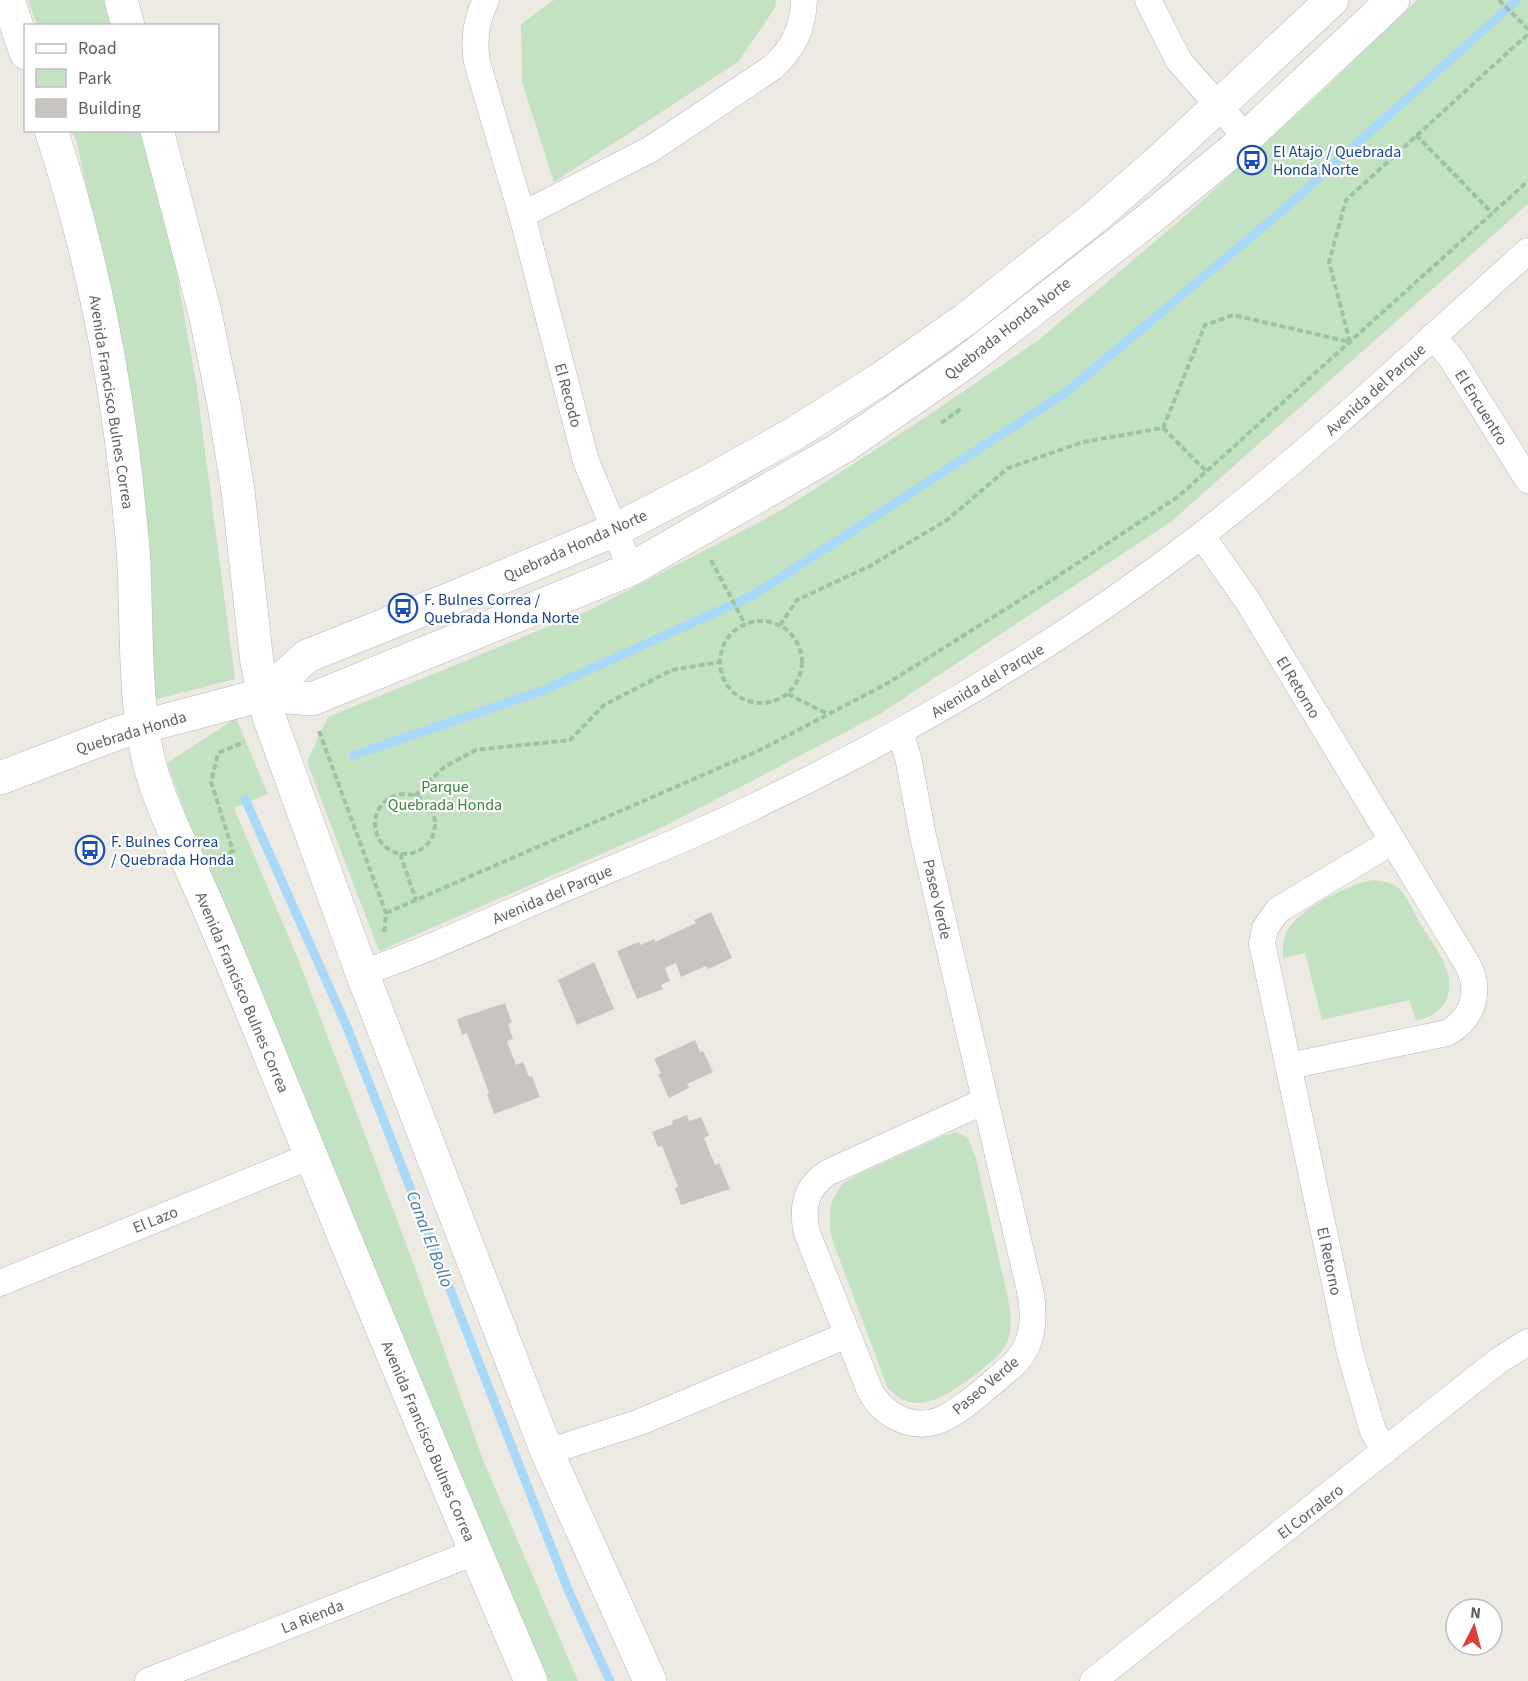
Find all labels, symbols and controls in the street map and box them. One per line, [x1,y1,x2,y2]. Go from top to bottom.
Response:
legend [24,24,219,132]
text: Road [78,36,117,61]
text: Park [78,66,112,91]
text: Building [78,96,141,121]
place label: El Atajo / Quebrada Honda Norte [1273,141,1401,181]
bus stop icon: El Atajo / Quebrada Honda Norte [1236,144,1268,176]
street label: Quebrada Honda Norte [940,272,1076,385]
street label: Avenida Francisco Bulnes Correa [83,294,139,511]
street label: Avenida del Parque [1321,339,1431,441]
street label: El Recodo [549,361,587,430]
street label: El Encuentro [1449,366,1513,449]
street label: Quebrada Honda Norte [500,504,651,588]
place label: F. Bulnes Correa / Quebrada Honda Norte [424,589,579,629]
bus stop icon: F. Bulnes Correa / Quebrada Honda Norte [387,592,419,624]
street label: Avenida del Parque [927,638,1048,723]
street label: El Retorno [1271,652,1325,723]
street label: Quebrada Honda [73,706,189,760]
park label: Parque Quebrada Honda [388,776,502,816]
place label: F. Bulnes Correa / Quebrada Honda [111,831,234,871]
bus stop icon: F. Bulnes Correa / Quebrada Honda [74,834,106,866]
street label: Paseo Verde [917,857,957,941]
street label: Avenida del Parque [489,860,616,930]
street label: Avenida Francisco Bulnes Correa [190,888,294,1096]
water label: Canal El Bollo [400,1187,459,1291]
street label: El Lazo [130,1201,181,1239]
street label: El Retorno [1311,1225,1347,1297]
street label: Avenida Francisco Bulnes Correa [376,1337,480,1545]
street label: Paseo Verde [948,1351,1024,1420]
street label: El Corralero [1273,1479,1348,1545]
street label: La Rienda [278,1594,347,1639]
north arrow [1444,1597,1504,1657]
text: N [1469,1602,1482,1625]

